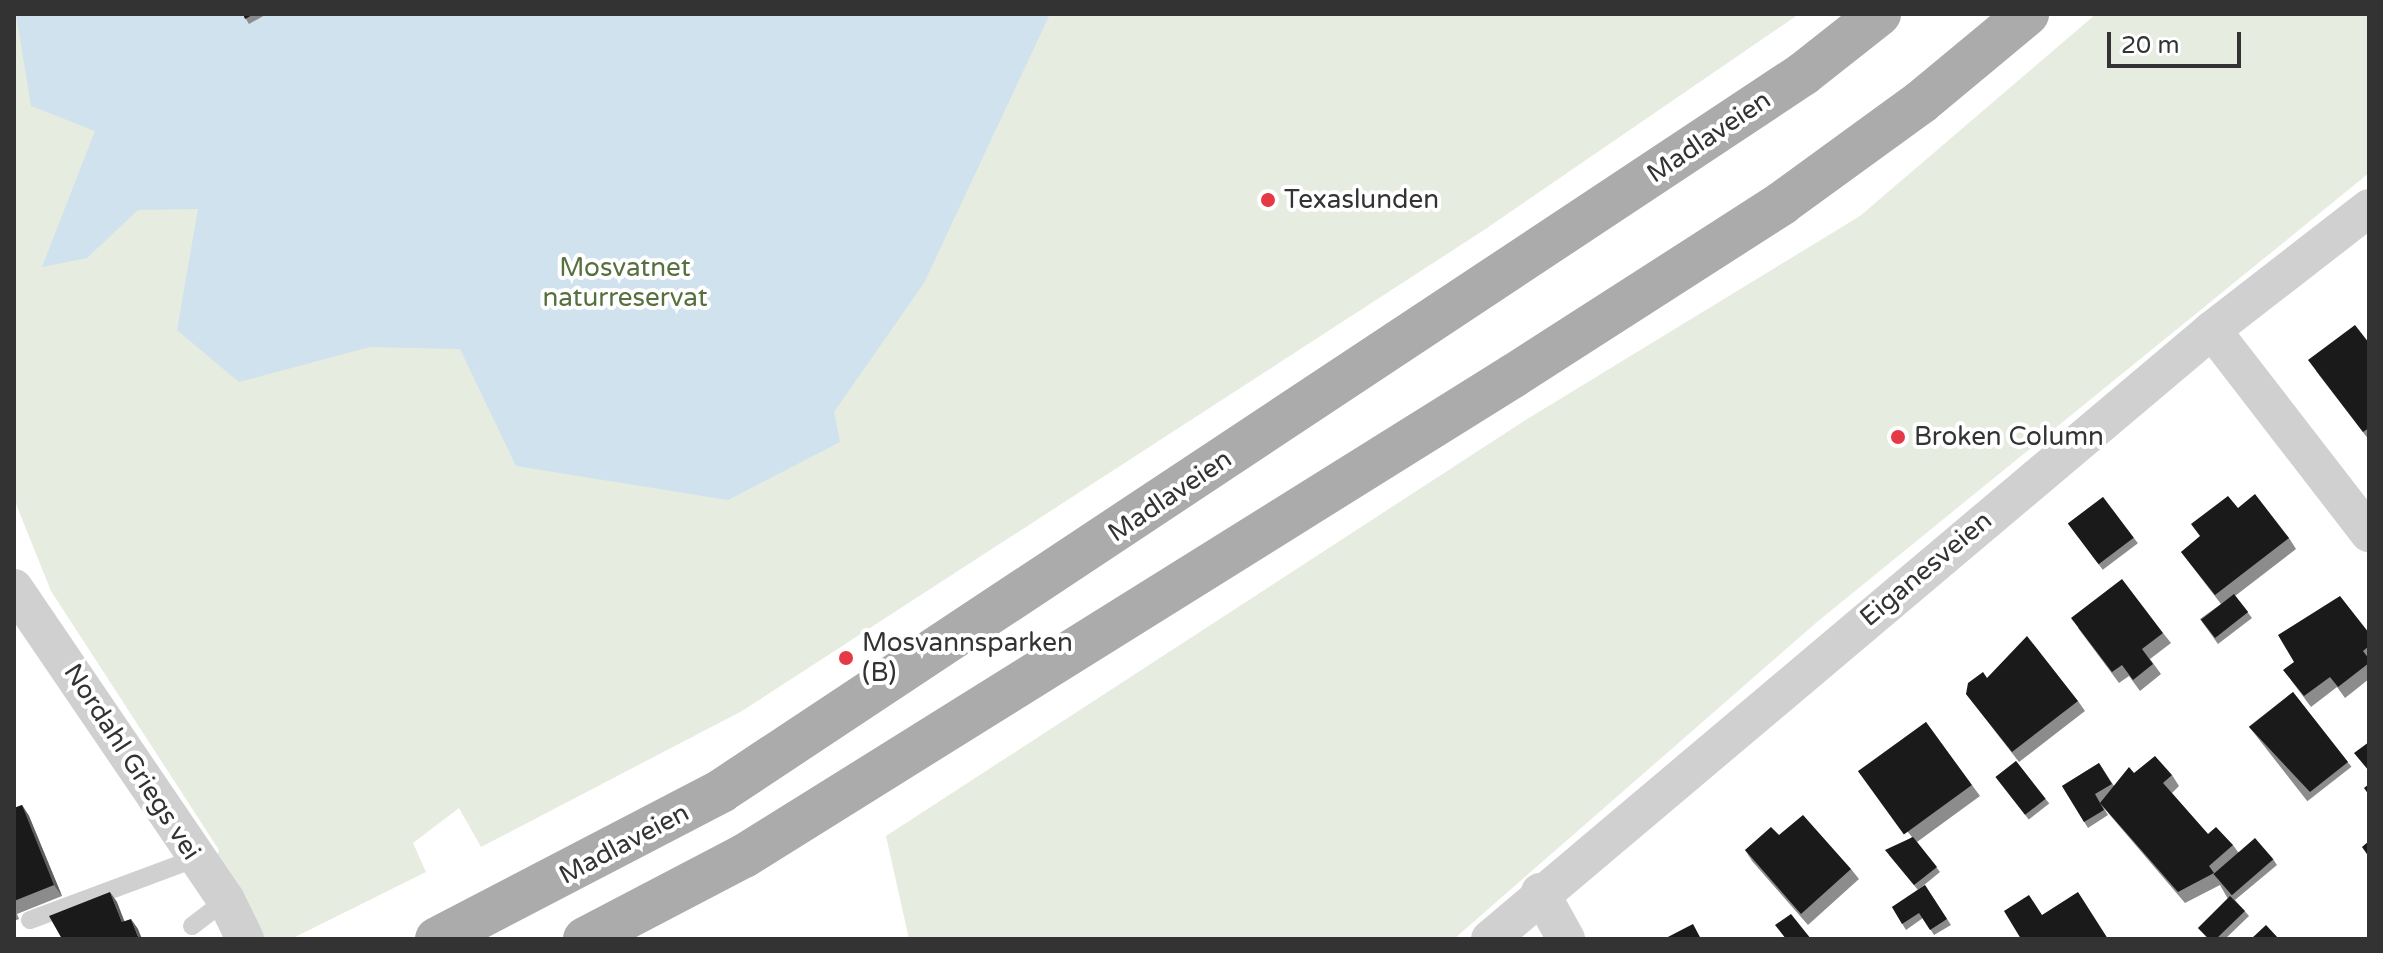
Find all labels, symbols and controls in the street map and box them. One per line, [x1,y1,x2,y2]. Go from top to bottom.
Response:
scale bar [2111,16,2245,66]
text: 20 m [2121,31,2179,60]
street label: Madlaveien [1641,84,1777,190]
place label: Texaslunden [1284,184,1439,216]
marker: Texaslunden [1259,191,1277,209]
park label: Mosvatnet naturreservat [542,252,708,314]
place label: Broken Column [1914,421,2104,453]
marker: Broken Column [1889,428,1907,446]
street label: Madlaveien [1102,443,1238,549]
street label: Eiganesveien [1854,505,1998,633]
place label: Mosvannsparken (B) [862,627,1073,688]
marker: Mosvannsparken (B) [837,649,855,667]
street label: Nordahl Griegs vei [57,658,207,866]
street label: Madlaveien [554,797,694,891]

